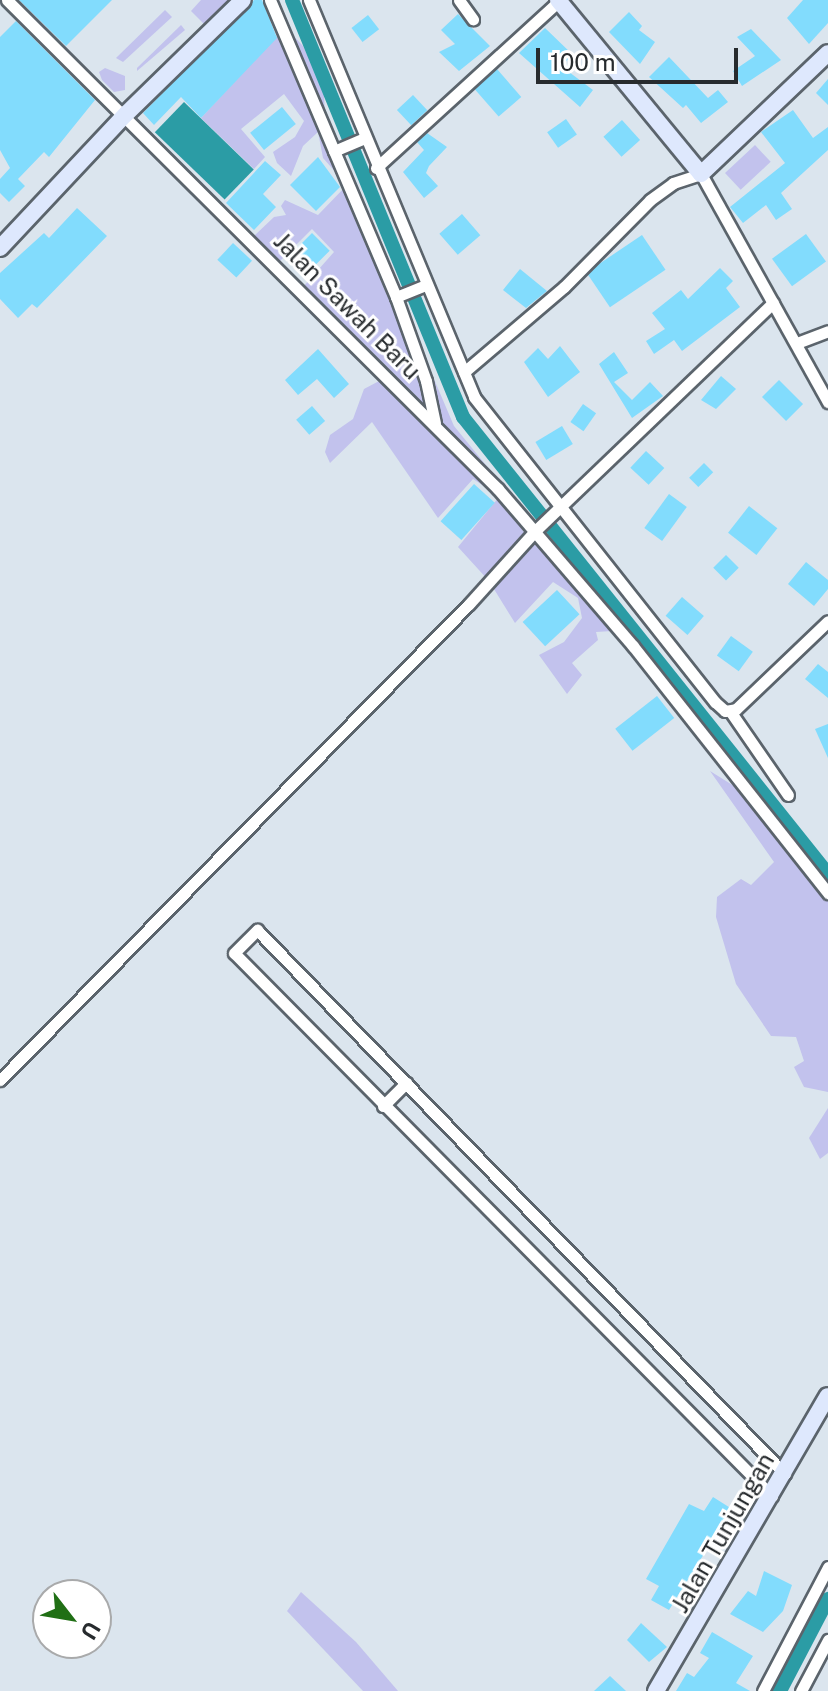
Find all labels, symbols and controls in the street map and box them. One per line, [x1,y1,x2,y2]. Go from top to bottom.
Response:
scale bar [540,32,742,82]
text: 100 m [550,48,616,76]
street label: Jalan Sawah Baru [268,227,426,385]
street label: Jalan Tunjungan [666,1448,780,1618]
north arrow [32,1579,112,1659]
text: U [76,1617,106,1644]

